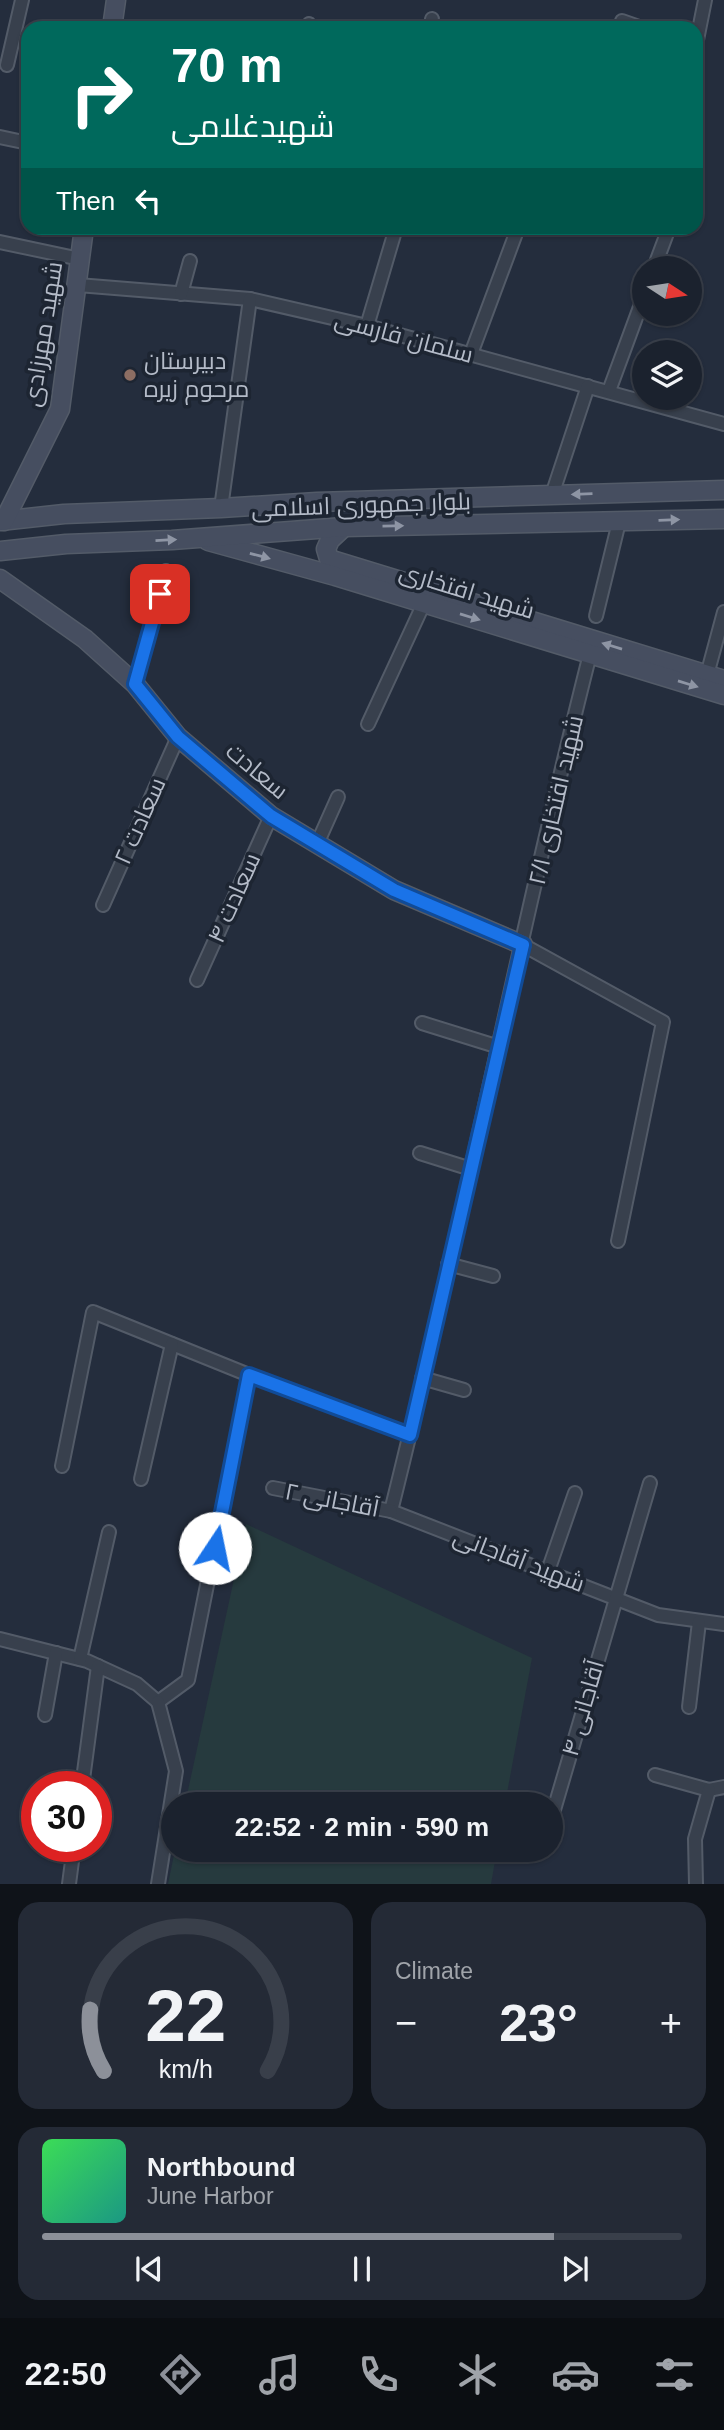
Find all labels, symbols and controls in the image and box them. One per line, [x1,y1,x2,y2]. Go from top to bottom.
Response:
text: 70 m [171,38,283,92]
icon: right [56,49,147,140]
text: شهیدغلامی [171,108,334,144]
icon: left [129,182,167,220]
text: Then [56,186,115,216]
north arrow [632,256,702,326]
map controls [632,256,702,410]
street label: شهید مهرزادی [18,259,68,409]
street label: سلمان فارسی [332,305,476,369]
button: layers [632,340,702,410]
place label: دبیرستان مرحوم زیره [144,347,249,405]
marker: دبیرستان مرحوم زیره [122,367,138,383]
street label: بلوار جمهوری اسلامی [251,487,471,523]
one-way arrow [571,489,593,500]
one-way arrow [659,515,681,526]
one-way arrow [382,520,404,532]
one-way arrow [155,534,177,545]
one-way arrow [250,551,271,561]
street label: شهید افتخاری [396,557,538,625]
pin [130,564,190,624]
icon: arrive [141,575,179,613]
one-way arrow [460,613,481,623]
one-way arrow [601,640,622,650]
one-way arrow [678,679,699,689]
street label: شهید افتخاری ۲/۱ [523,713,589,887]
street label: سعادت [221,737,294,804]
street label: سعادت ۲ [108,773,171,868]
street label: سعادت ۴ [202,849,265,947]
street label: آقاجانی ۲ [282,1477,382,1523]
position arrow [178,1511,252,1585]
street label: شهید آقاجانی [449,1522,589,1598]
street label: آقاجانی ۴ [556,1656,610,1759]
speed limit sign: 30 [21,1771,112,1862]
text: 22:52 · 2 min · 590 m [235,1812,489,1842]
text: Climate [395,1958,473,1984]
text: 22 [145,1976,226,2057]
text: 23° [499,1994,578,2052]
text: − [395,2002,417,2044]
text: + [660,2002,682,2044]
text: km/h [158,2055,213,2083]
text: Northbound [147,2152,296,2182]
text: June Harbor [147,2183,274,2209]
icon: previous [130,2250,168,2288]
icon: pause [343,2250,381,2288]
icon: next [556,2250,594,2288]
icon: directions [156,2350,205,2399]
icon: music [255,2350,304,2399]
icon: phone [354,2350,403,2399]
icon: climate [453,2350,502,2399]
icon: car [551,2350,600,2399]
icon: filters [650,2350,699,2399]
text: 22:50 [25,2356,107,2392]

